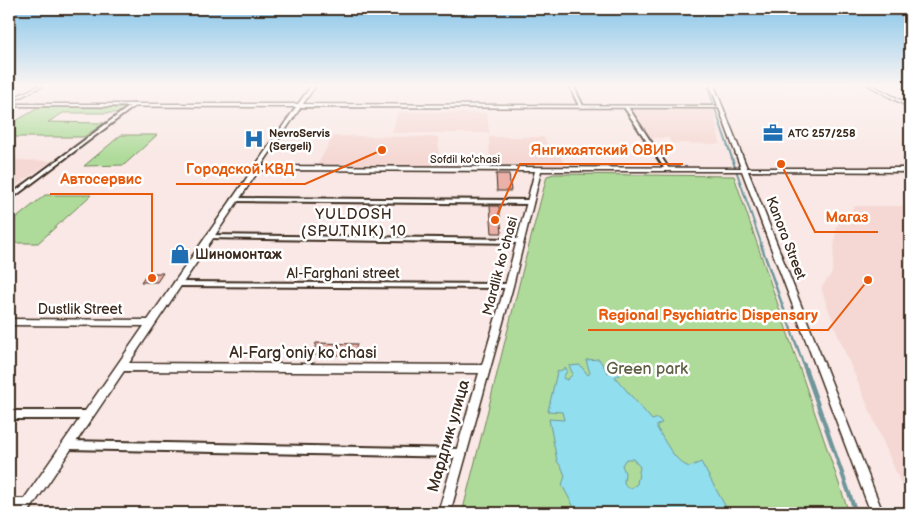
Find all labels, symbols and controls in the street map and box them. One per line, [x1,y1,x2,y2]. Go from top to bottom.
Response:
office icon: АТС 257/258 [762,122,784,144]
place label: NevroServis (Sergeli) [269,127,331,153]
place label: АТС 257/258 [787,127,856,140]
hospital icon: NevroServis (Sergeli) [243,128,265,150]
callout: Янгихаятский ОВИР [520,134,683,164]
text: Янгихаятский ОВИР [531,141,674,160]
street label: Sofdil ko'chasi [430,153,500,166]
callout: Городской КВД [176,154,305,184]
text: Городской КВД [186,160,295,179]
callout: Автосервис [50,164,152,194]
text: Автосервис [59,170,142,189]
street label: Kanora Street [762,194,810,282]
callout: Магаз [815,202,878,232]
district label: YULDOSH (SPUTNIK) 10 [301,205,407,241]
text: Магаз [826,208,868,227]
street label: Mardlik ko‘chasi [479,215,521,317]
shop icon: Шиномонтаж [169,243,191,265]
place label: Шиномонтаж [195,246,282,263]
street label: Al-Farghani street [286,265,400,282]
callout: Regional Psychiatric Dispensary [588,300,828,330]
street label: Dustlik Street [38,301,123,318]
text: Regional Psychiatric Dispensary [598,306,818,325]
street label: Al-Farg‘oniy ko‘chasi [229,344,377,363]
park label: Green park [606,360,688,379]
street label: Мардлик улица [424,377,474,494]

